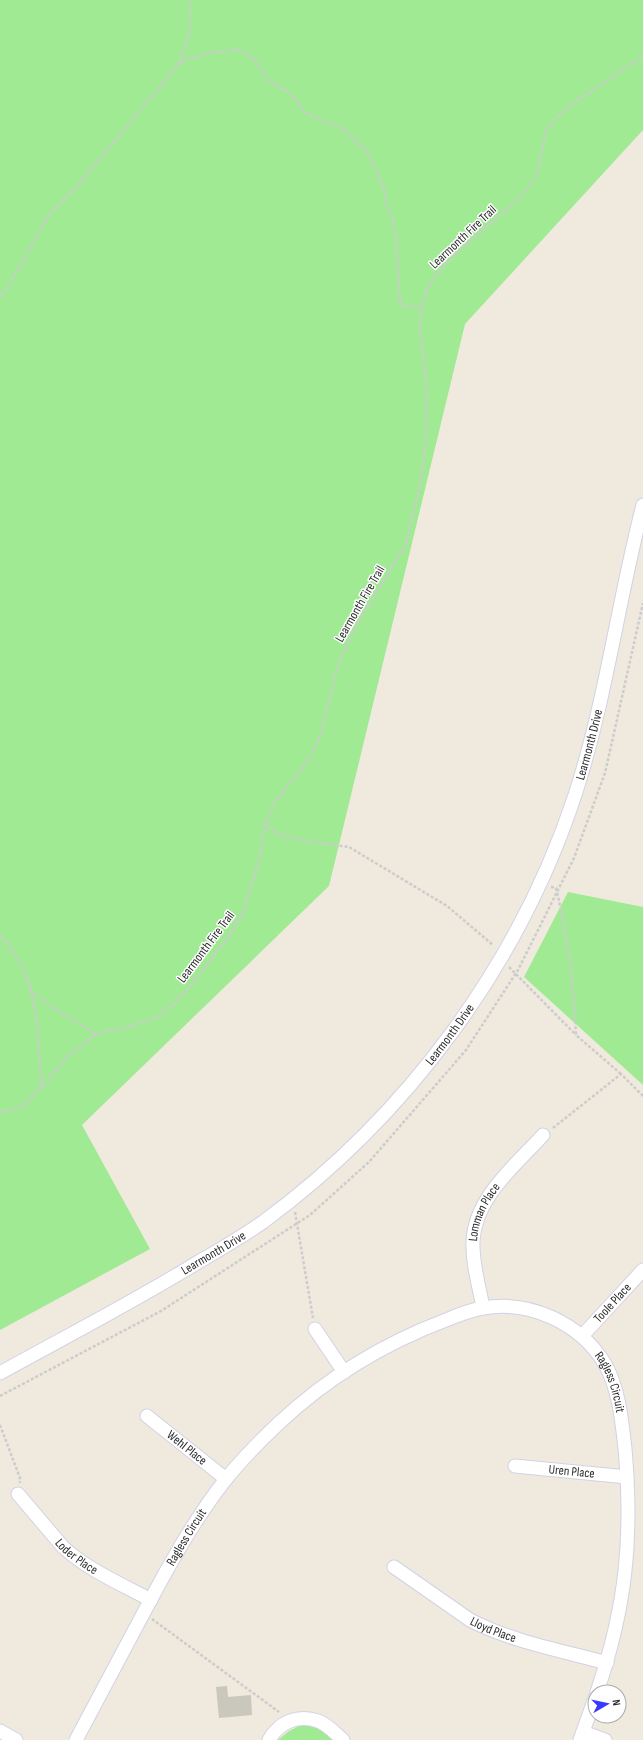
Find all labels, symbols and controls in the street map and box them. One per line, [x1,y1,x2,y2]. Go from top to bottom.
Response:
street label: Learmonth Fire Trail [426,202,500,272]
street label: Learmonth Fire Trail [332,563,388,645]
street label: Learmonth Drive [572,708,606,782]
street label: Learmonth Fire Trail [174,908,238,986]
street label: Learmonth Drive [422,1001,478,1069]
street label: Lomman Place [465,1180,504,1242]
street label: Learmonth Drive [178,1228,249,1278]
street label: Toole Place [590,1280,635,1326]
street label: Ragless Circuit [591,1348,628,1414]
street label: Wehl Place [164,1427,210,1469]
street label: Uren Place [548,1461,595,1482]
street label: Ragless Circuit [163,1505,210,1569]
street label: Loder Place [51,1535,101,1578]
street label: Lloyd Place [467,1613,518,1646]
north arrow [587,1684,627,1724]
text: N [610,1699,623,1707]

